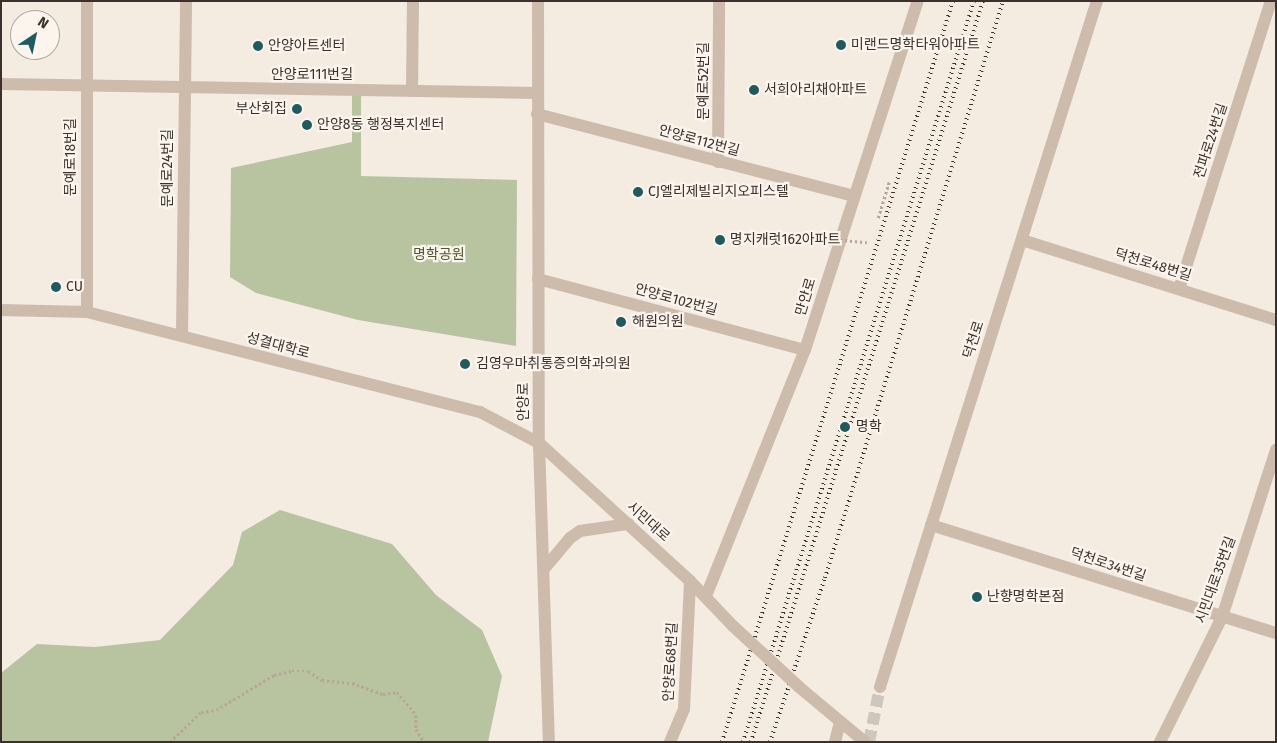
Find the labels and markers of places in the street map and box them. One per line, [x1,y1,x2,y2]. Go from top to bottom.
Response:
place label: 미랜드명학타워아파트 [851,37,980,53]
place label: 안양아트센터 [268,38,345,54]
marker: 미랜드명학타워아파트 [835,39,847,51]
marker: 안양아트센터 [252,40,264,52]
place label: 서희아리채아파트 [764,82,867,98]
marker: 서희아리채아파트 [748,84,760,96]
place label: 부산회집 [235,101,287,117]
marker: 부산회집 [291,103,303,115]
place label: 안양8동 행정복지센터 [317,117,444,133]
marker: 안양8동 행정복지센터 [301,119,313,131]
place label: CJ엘리제빌리지오피스텔 [648,184,789,200]
marker: CJ엘리제빌리지오피스텔 [632,186,644,198]
place label: 명지캐럿162아파트 [730,232,840,248]
marker: 명지캐럿162아파트 [714,234,726,246]
place label: CU [66,279,83,295]
marker: CU [50,281,62,293]
place label: 해원의원 [632,314,684,330]
marker: 해원의원 [614,315,628,329]
place label: 김영우마취통증의학과의원 [476,356,631,372]
marker: 김영우마취통증의학과의원 [458,357,472,371]
place label: 명학 [856,419,882,435]
marker: 명학 [838,420,852,434]
place label: 난향명학본점 [987,589,1064,605]
marker: 난향명학본점 [971,591,983,603]

